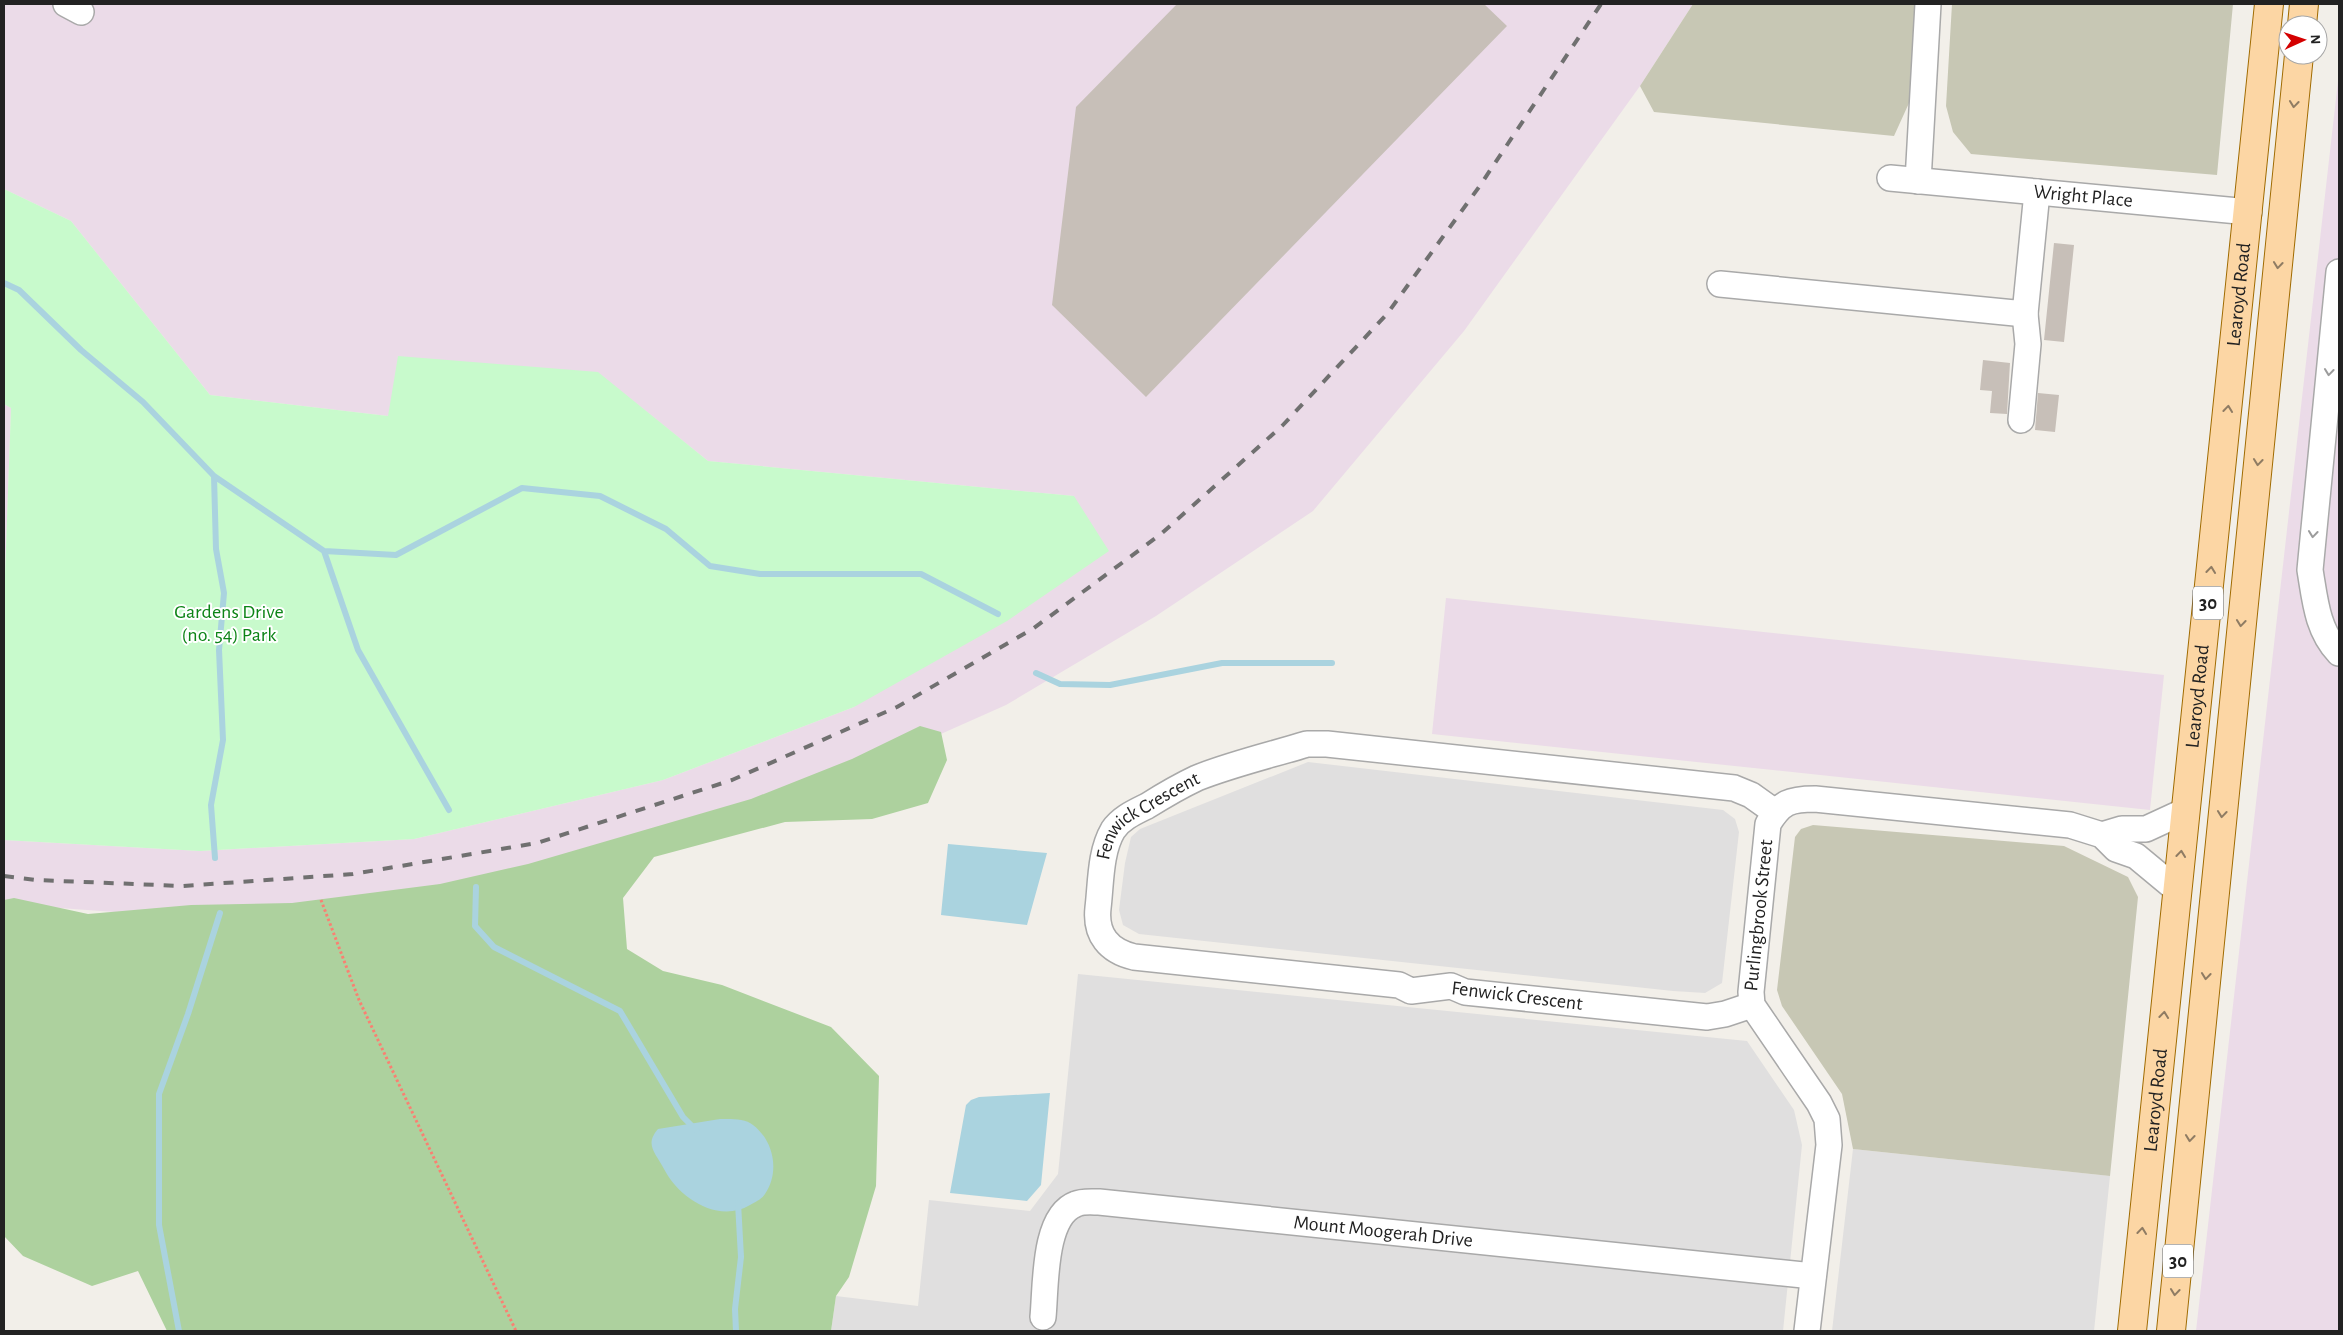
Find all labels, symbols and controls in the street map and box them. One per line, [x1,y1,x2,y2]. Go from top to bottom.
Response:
north arrow [2278,15,2328,65]
text: N [2308,34,2322,45]
one-way arrow [2289,100,2300,108]
street label: Wright Place [2033,182,2134,211]
street label: Learoyd Road [2224,242,2254,347]
one-way arrow [2273,261,2284,269]
one-way arrow [2324,369,2335,377]
one-way arrow [2222,404,2233,412]
one-way arrow [2253,458,2264,466]
one-way arrow [2308,530,2319,538]
one-way arrow [2205,566,2216,574]
road number: 30 [2193,586,2223,620]
park label: Gardens Drive (no. 54) Park [174,602,284,645]
one-way arrow [2236,620,2247,628]
street label: Learoyd Road [2182,644,2213,749]
street label: Fenwick Crescent [1093,768,1203,861]
one-way arrow [2217,811,2228,819]
street label: Purlingbrook Street [1741,838,1776,992]
one-way arrow [2175,849,2186,857]
one-way arrow [2201,972,2212,980]
street label: Fenwick Crescent [1450,978,1584,1014]
one-way arrow [2158,1011,2169,1019]
street label: Learoyd Road [2141,1047,2171,1153]
one-way arrow [2185,1134,2196,1142]
street label: Mount Moogerah Drive [1293,1212,1474,1251]
one-way arrow [2136,1226,2147,1234]
road number: 30 [2163,1244,2193,1278]
one-way arrow [2170,1288,2181,1296]

